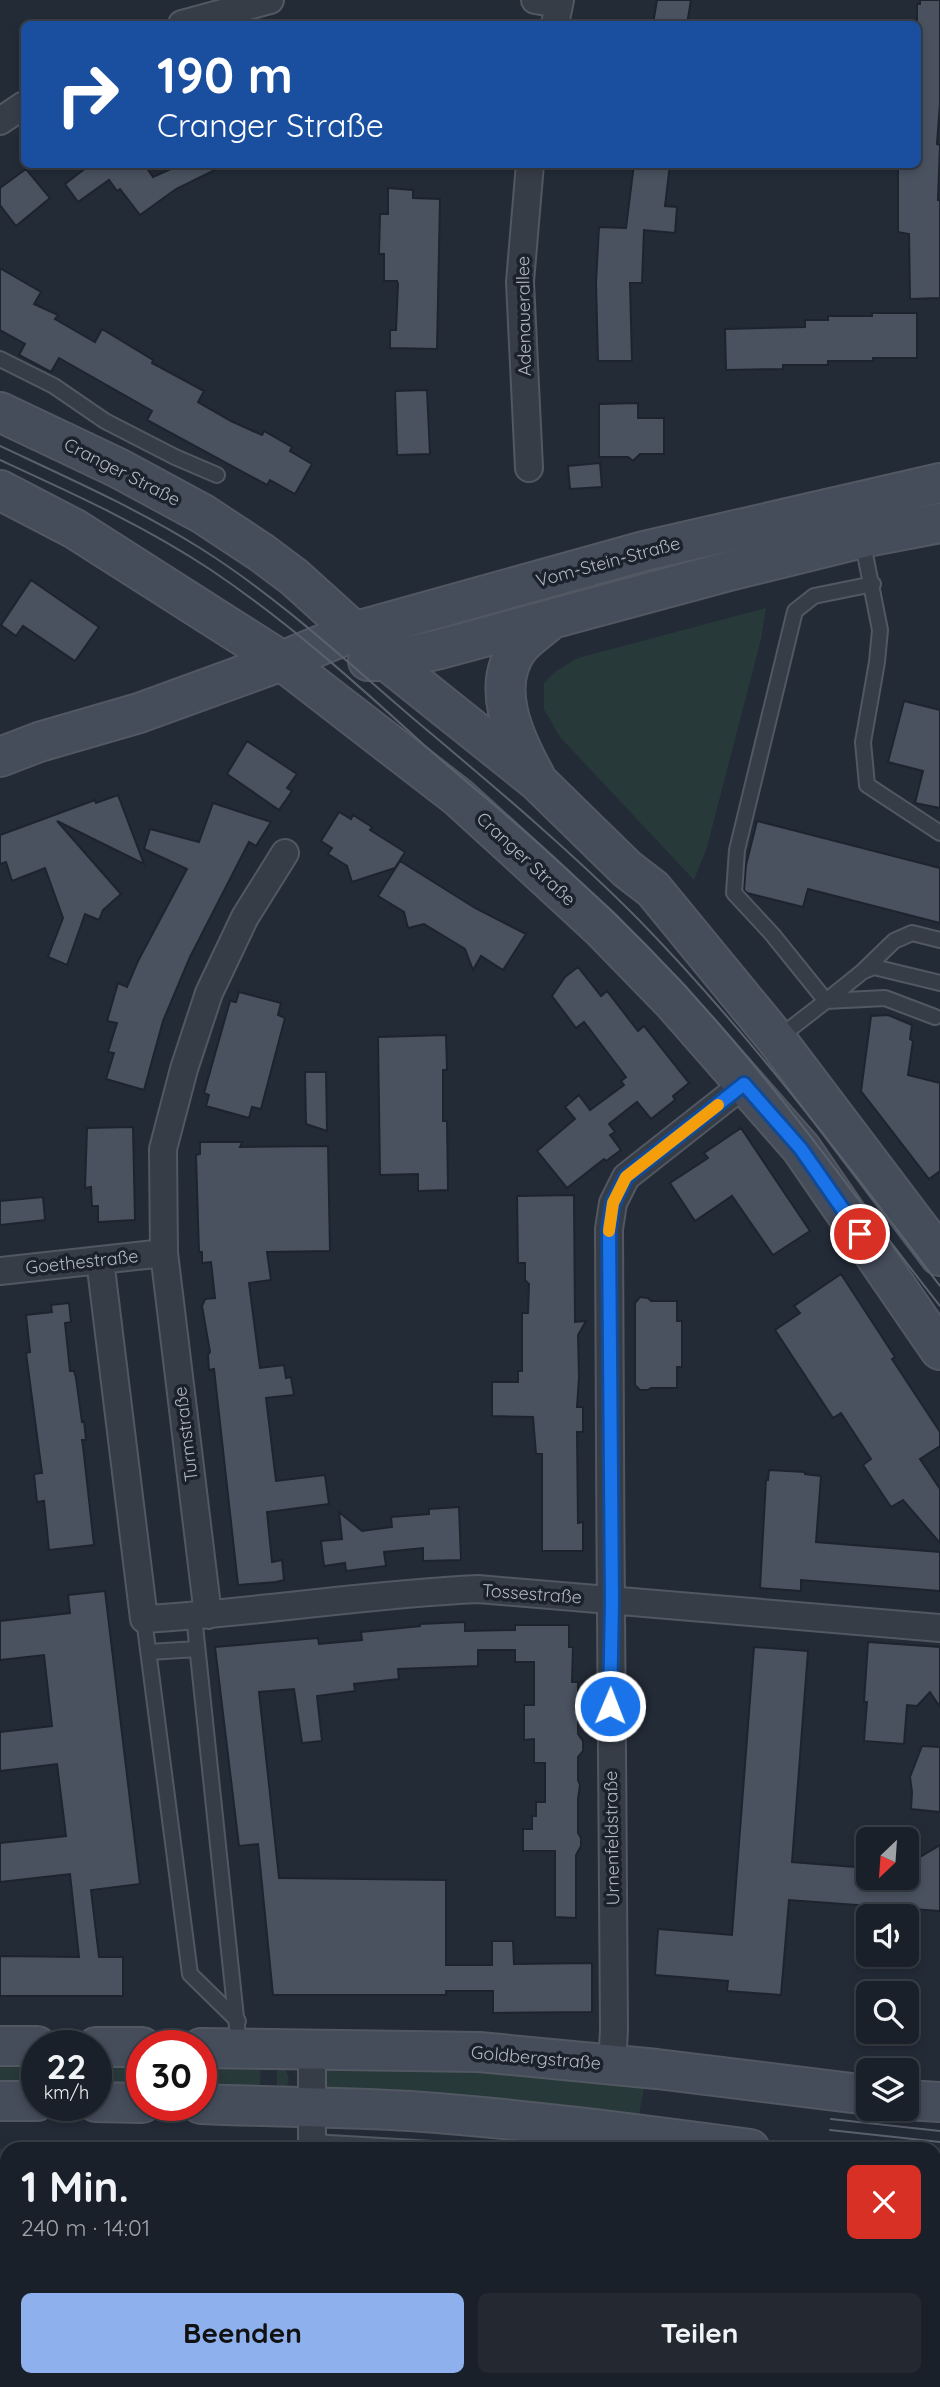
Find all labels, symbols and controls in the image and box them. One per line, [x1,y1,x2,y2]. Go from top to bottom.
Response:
text: 190 m [157,44,293,105]
icon: right [42,49,133,140]
text: Cranger Straße [157,105,384,145]
street label: Adenauerallee [511,256,536,376]
street label: Cranger Straße [60,432,184,511]
street label: Vom-Stein-Straße [533,531,682,592]
street label: Cranger Straße [472,807,581,911]
pin [830,1204,890,1264]
icon: arrive [841,1215,879,1253]
street label: Goethestraße [24,1244,139,1279]
street label: Turmstraße [168,1385,203,1483]
street label: Tossestraße [481,1579,583,1608]
position arrow [573,1669,647,1743]
street label: Urnenfeldstraße [599,1770,624,1906]
north arrow [856,1827,919,1890]
map controls [856,1827,919,2121]
button: sound [856,1904,919,1967]
button: search [856,1981,919,2044]
speed limit sign: 30 [126,2030,217,2121]
street label: Goldbergstraße [470,2040,602,2075]
text: 22 [47,2044,86,2088]
button: layers [856,2058,919,2121]
text: km/h [44,2081,89,2104]
text: 1 Min. [21,2160,129,2213]
button: close [847,2165,921,2239]
text: 240 m · 14:01 [21,2213,150,2242]
button: Beenden [21,2293,464,2373]
button: Teilen [478,2293,921,2373]

